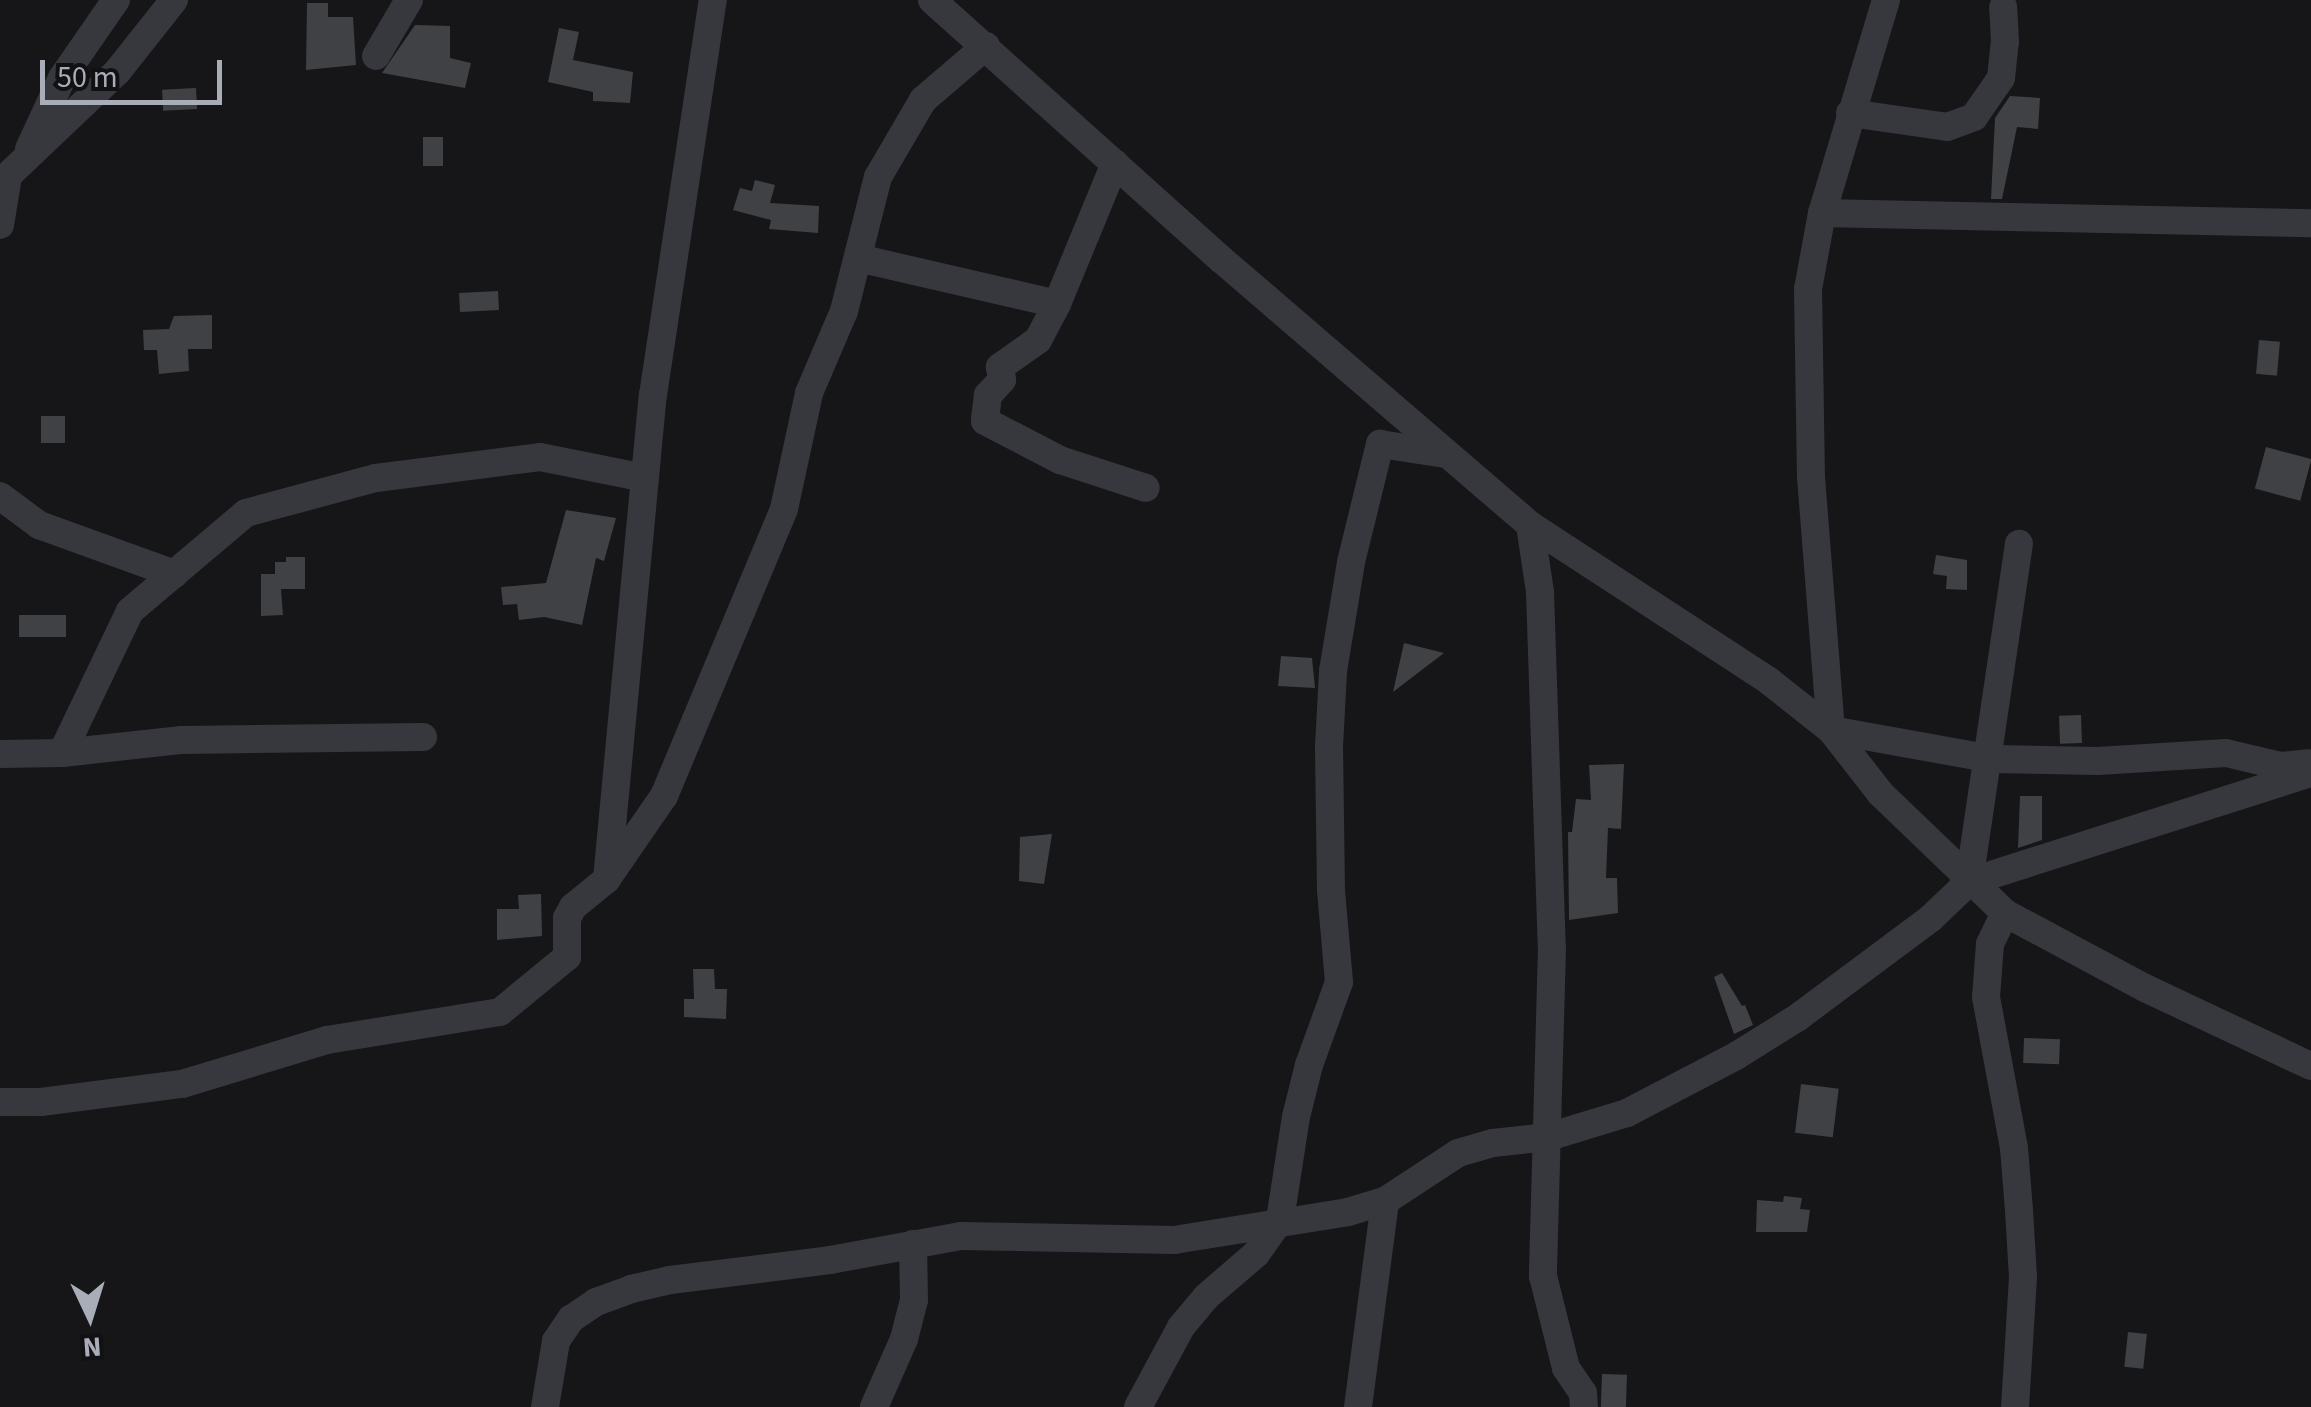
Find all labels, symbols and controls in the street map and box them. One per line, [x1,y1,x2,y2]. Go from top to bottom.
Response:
scale bar [45,40,228,102]
text: 50 m [57,56,118,99]
north arrow [40,1267,140,1367]
text: N [81,1326,103,1368]

